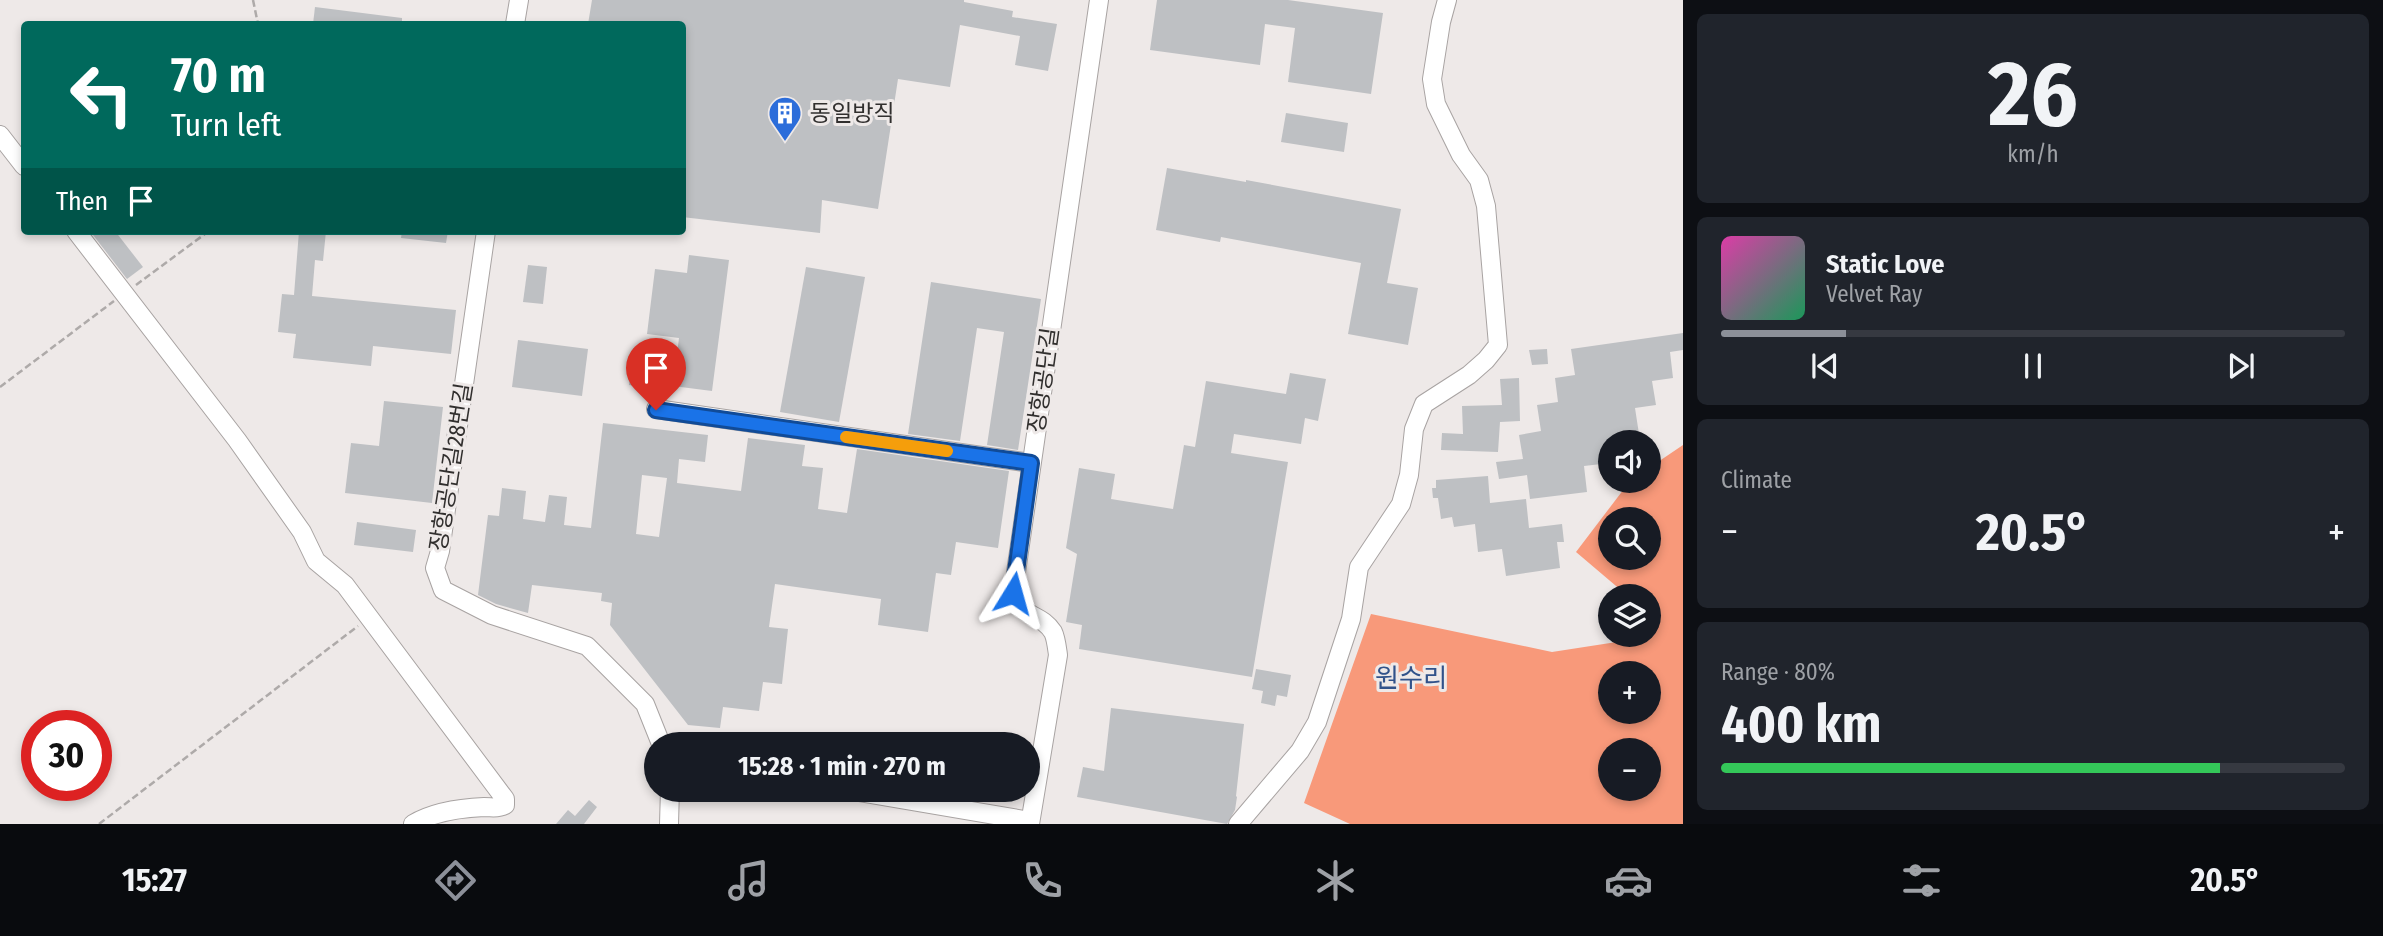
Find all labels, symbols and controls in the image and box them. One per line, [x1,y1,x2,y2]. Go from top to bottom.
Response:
text: 26 [1988,40,2078,149]
text: 70 m [171,46,266,105]
icon: left [56,49,147,140]
building icon: 동일방직 [766,94,804,143]
place label: 동일방직 [810,99,895,127]
text: Turn left [171,106,281,144]
text: km/h [2007,140,2059,168]
icon: arrive [122,182,160,220]
text: Then [56,186,108,217]
text: Static Love [1826,249,1944,280]
text: Velvet Ray [1826,280,1922,308]
street label: 장항공단길 [1022,326,1064,434]
pin [626,338,686,410]
icon: previous [1806,347,1844,385]
icon: pause [2014,347,2052,385]
icon: next [2222,347,2260,385]
icon: arrive [637,349,675,387]
street label: 장항공단길28번길 [424,381,478,553]
map controls [1598,430,1661,801]
button: sound [1598,430,1661,493]
text: Climate [1721,466,1792,494]
text: 20.5° [1976,501,2090,564]
button: search [1598,507,1661,570]
text: − [1721,509,1738,555]
text: + [2328,509,2345,555]
position arrow [976,556,1050,630]
button: layers [1598,584,1661,647]
text: Range · 80% [1721,658,1835,686]
button: + [1598,661,1661,724]
district label: 원수리 [1375,663,1447,694]
text: 400 km [1721,693,1881,756]
speed limit sign: 30 [21,710,112,801]
button: − [1598,738,1661,801]
text: 15:28 · 1 min · 270 m [738,751,946,782]
icon: directions [431,856,480,905]
icon: music [724,856,773,905]
icon: phone [1018,856,1067,905]
icon: climate [1311,856,1360,905]
icon: car [1604,856,1653,905]
icon: filters [1897,856,1946,905]
text: 15:27 [122,861,187,899]
text: 20.5° [2191,861,2261,899]

